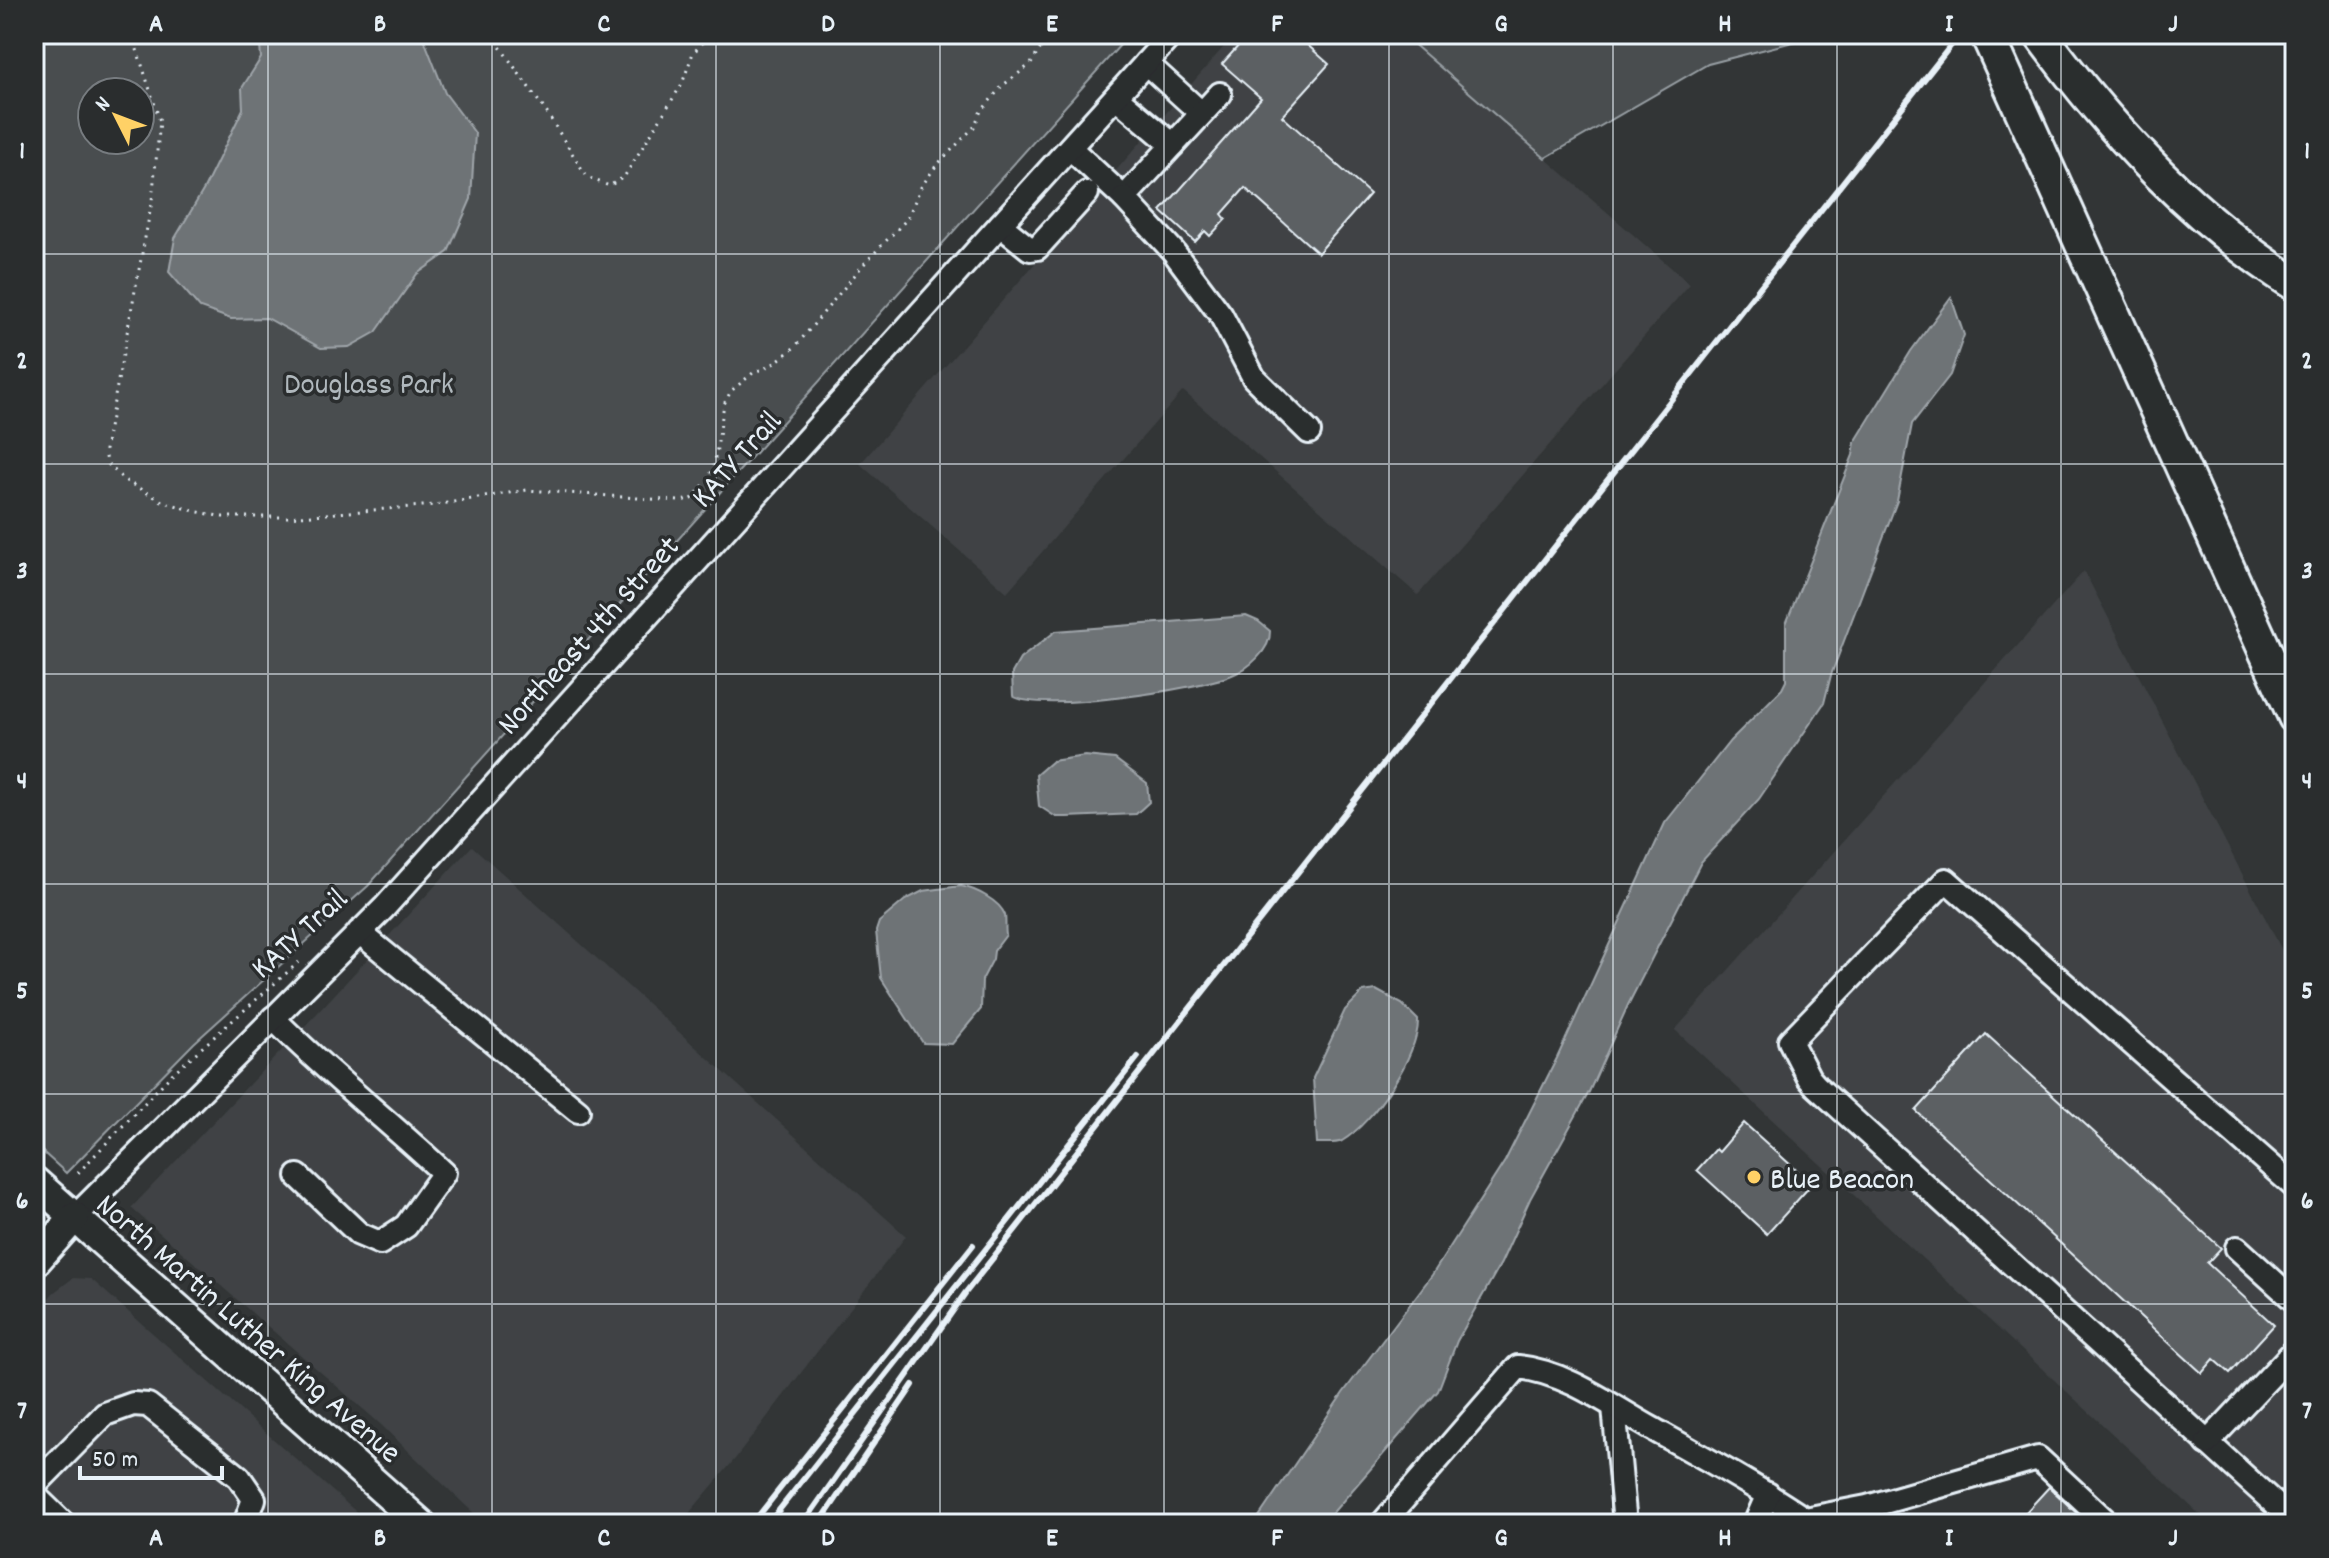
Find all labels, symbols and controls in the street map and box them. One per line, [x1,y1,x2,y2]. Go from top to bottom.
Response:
text: A [149,7,163,44]
text: B [374,7,386,44]
text: C [598,7,611,44]
text: D [821,7,835,44]
text: E [1046,7,1058,44]
text: F [1271,7,1283,44]
text: G [1494,7,1508,44]
text: H [1718,7,1732,44]
text: I [1945,7,1954,44]
text: J [2168,7,2178,44]
north arrow [76,76,156,156]
text: N [89,90,119,119]
text: 1 [19,134,25,171]
text: 1 [2304,134,2310,171]
text: 2 [16,344,28,381]
text: 2 [2301,344,2313,381]
park label: Douglass Park [284,364,454,410]
street label: KATY Trail [682,402,795,520]
street label: Northeast 4th Street [488,527,693,747]
text: 3 [16,554,28,591]
text: 3 [2301,554,2313,591]
text: 4 [17,764,27,801]
text: 4 [2302,764,2312,801]
street label: KATY Trail [242,879,361,992]
text: 5 [16,974,28,1011]
text: 5 [2301,974,2313,1011]
place label: Blue Beacon [1770,1159,1914,1205]
marker: Blue Beacon [1745,1168,1763,1186]
text: 6 [16,1184,28,1221]
text: 6 [2301,1184,2313,1221]
street label: North Martin Luther King Avenue [84,1185,410,1477]
text: 7 [17,1394,27,1431]
text: 7 [2302,1394,2312,1431]
scale bar [80,1430,222,1480]
text: 50 m [92,1444,138,1478]
text: A [149,1521,163,1558]
text: B [374,1521,386,1558]
text: C [598,1521,611,1558]
text: D [821,1521,835,1558]
text: E [1046,1521,1058,1558]
text: F [1271,1521,1283,1558]
text: G [1494,1521,1508,1558]
text: H [1718,1521,1732,1558]
text: I [1945,1521,1954,1558]
text: J [2168,1521,2178,1558]

